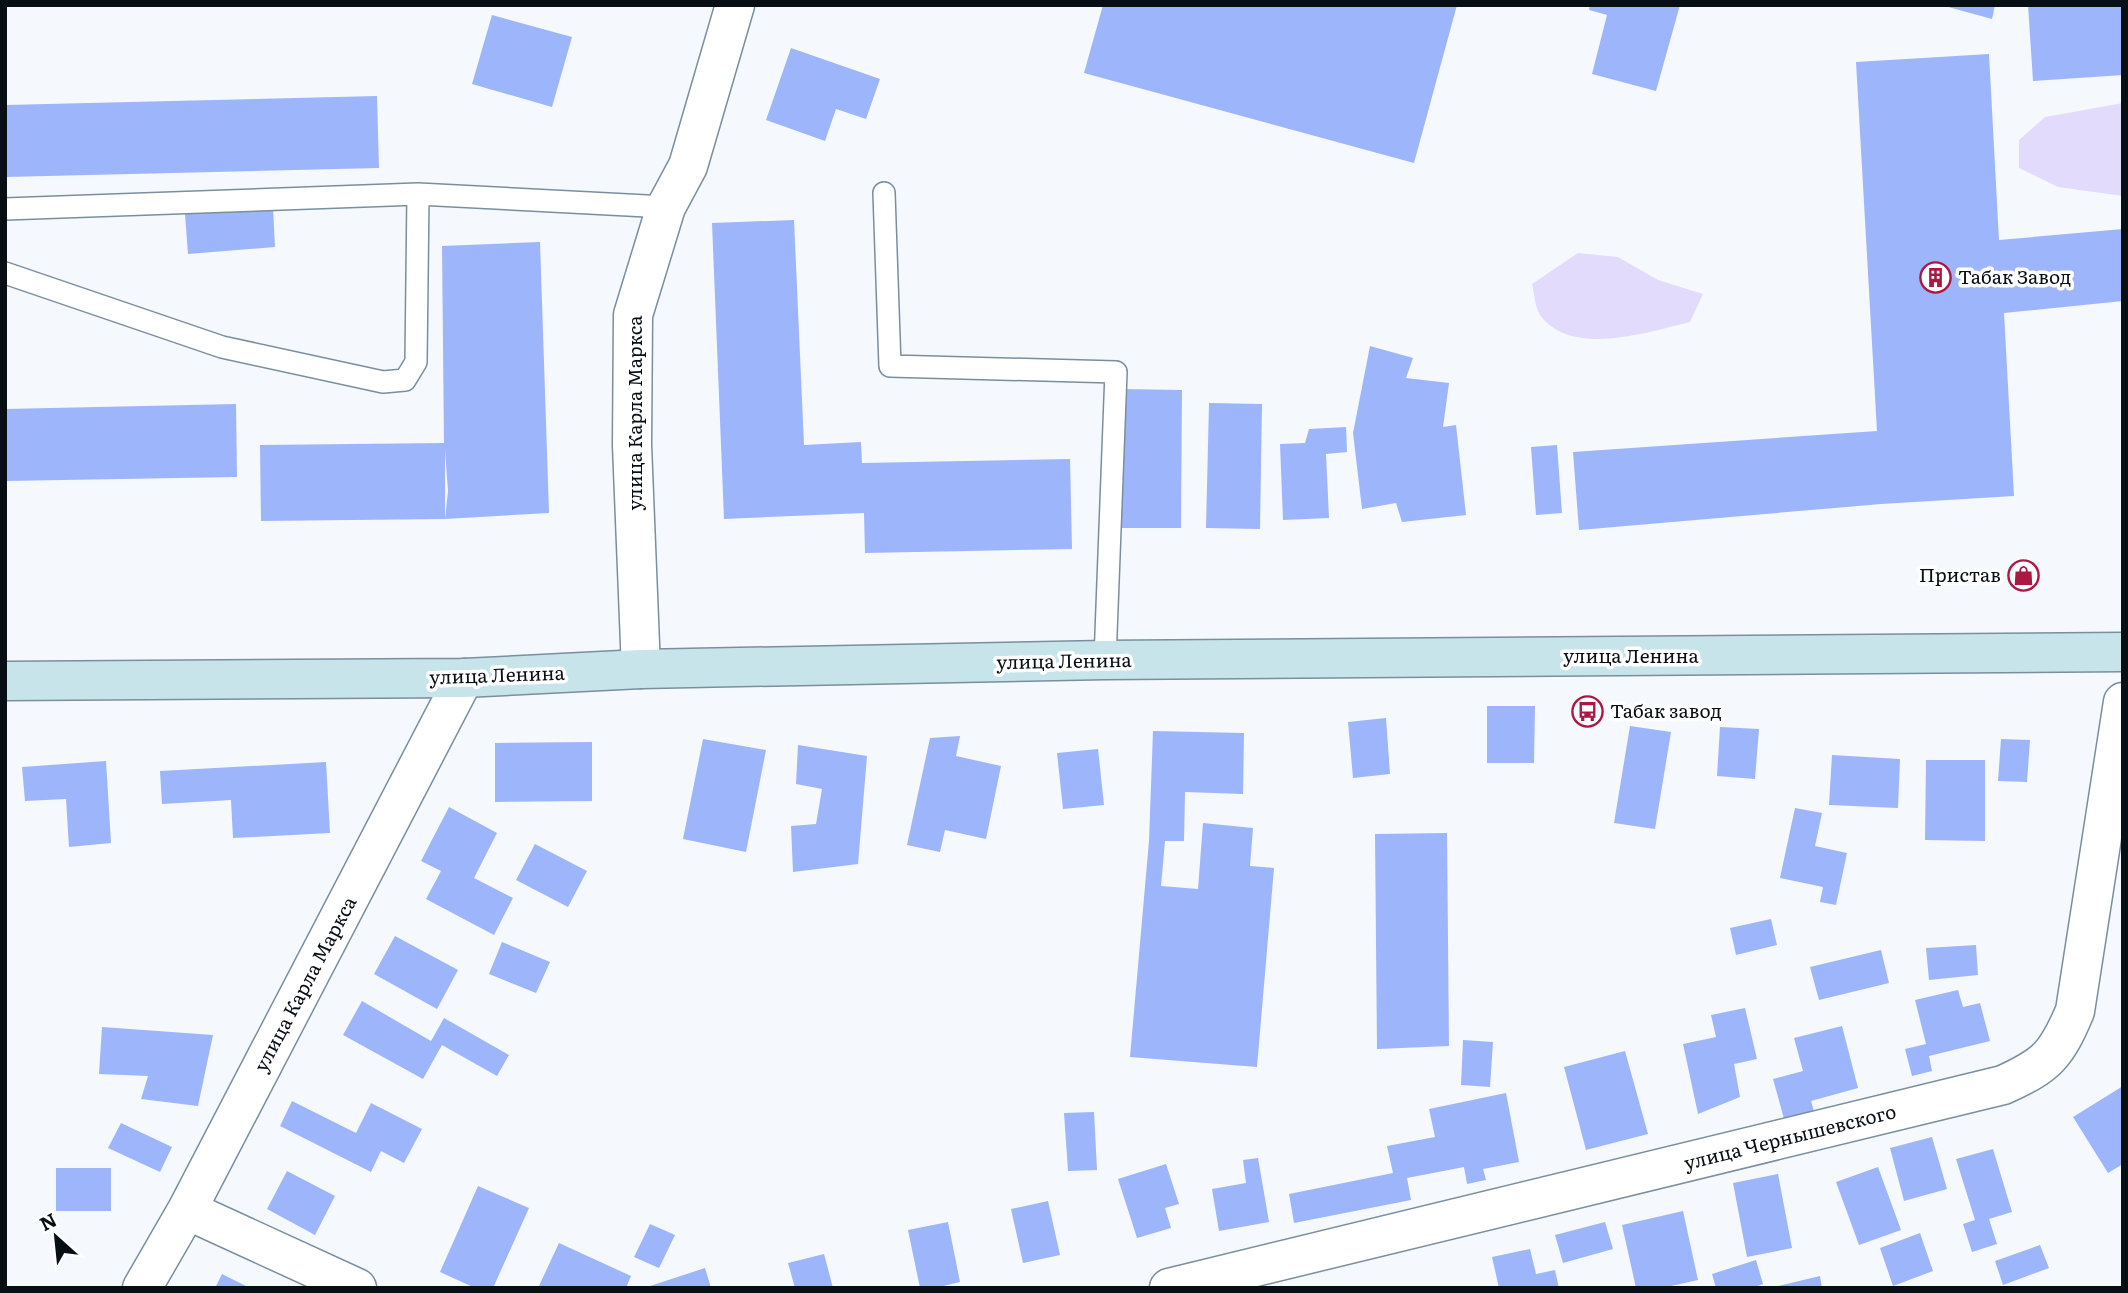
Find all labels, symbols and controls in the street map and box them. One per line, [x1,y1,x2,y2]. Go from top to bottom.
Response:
building icon: Табак Завод [1918,260,1952,294]
place label: Табак Завод [1958,262,2071,290]
street label: улица Карла Маркса [620,315,648,511]
shop icon: Пристав [2007,558,2041,592]
place label: Пристав [1919,560,2001,588]
street label: улица Ленина [1563,641,1699,669]
street label: улица Ленина [996,645,1133,675]
street label: улица Ленина [429,658,566,690]
bus stop icon: Табак завод [1570,694,1604,728]
place label: Табак завод [1610,696,1722,724]
street label: улица Карла Маркса [246,890,363,1076]
street label: улица Чернышевского [1681,1096,1899,1176]
north arrow [21,1202,91,1272]
text: N [34,1205,61,1237]

